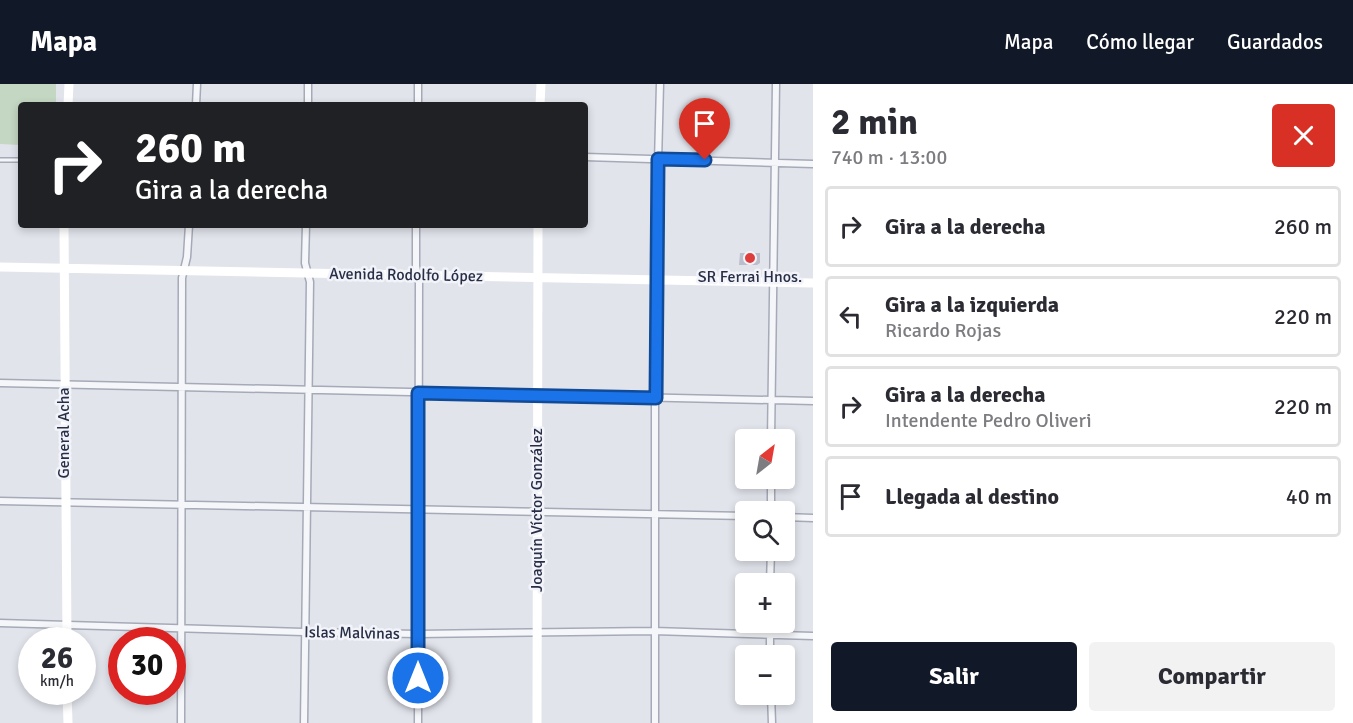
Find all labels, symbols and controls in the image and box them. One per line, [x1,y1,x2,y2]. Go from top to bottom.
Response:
text: Mapa [30,25,97,59]
text: Mapa [1004,29,1053,55]
text: Cómo llegar [1086,29,1194,55]
text: Guardados [1227,29,1323,55]
pin [679,98,730,160]
text: 2 min [831,100,918,145]
button: close [1272,104,1335,167]
icon: arrive [688,107,721,140]
text: 260 m [135,123,246,174]
icon: right [36,126,114,204]
text: 740 m · 13:00 [831,145,947,170]
text: Gira a la derecha [135,174,328,207]
icon: right [834,210,867,243]
text: Gira a la derecha [885,213,1046,240]
text: 260 m [1274,213,1332,240]
marker: SR Ferrai Hnos. [743,251,757,265]
street label: Avenida Rodolfo López [329,264,483,286]
place label: SR Ferrai Hnos. [698,267,802,287]
text: Gira a la izquierda [885,291,1059,318]
icon: left [834,300,867,333]
text: 220 m [1274,303,1332,330]
text: Ricardo Rojas [885,318,1001,343]
text: Gira a la derecha [885,381,1046,408]
street label: General Acha [54,387,74,479]
icon: right [834,390,867,423]
text: 220 m [1274,393,1332,420]
text: Intendente Pedro Oliveri [885,408,1092,433]
street label: Joaquín Víctor González [527,428,547,592]
north arrow [735,429,795,489]
map controls [735,429,795,705]
icon: arrive [834,480,867,513]
text: Llegada al destino [885,483,1059,510]
text: 40 m [1286,483,1332,510]
button: search [735,501,795,561]
button: + [735,573,795,633]
street label: Islas Malvinas [304,622,400,644]
speed limit sign: 30 [108,627,186,705]
text: 26 [41,640,73,677]
button: Salir [831,642,1077,711]
button: Compartir [1089,642,1335,711]
button: − [735,645,795,705]
position arrow [386,646,450,710]
text: km/h [40,672,74,690]

